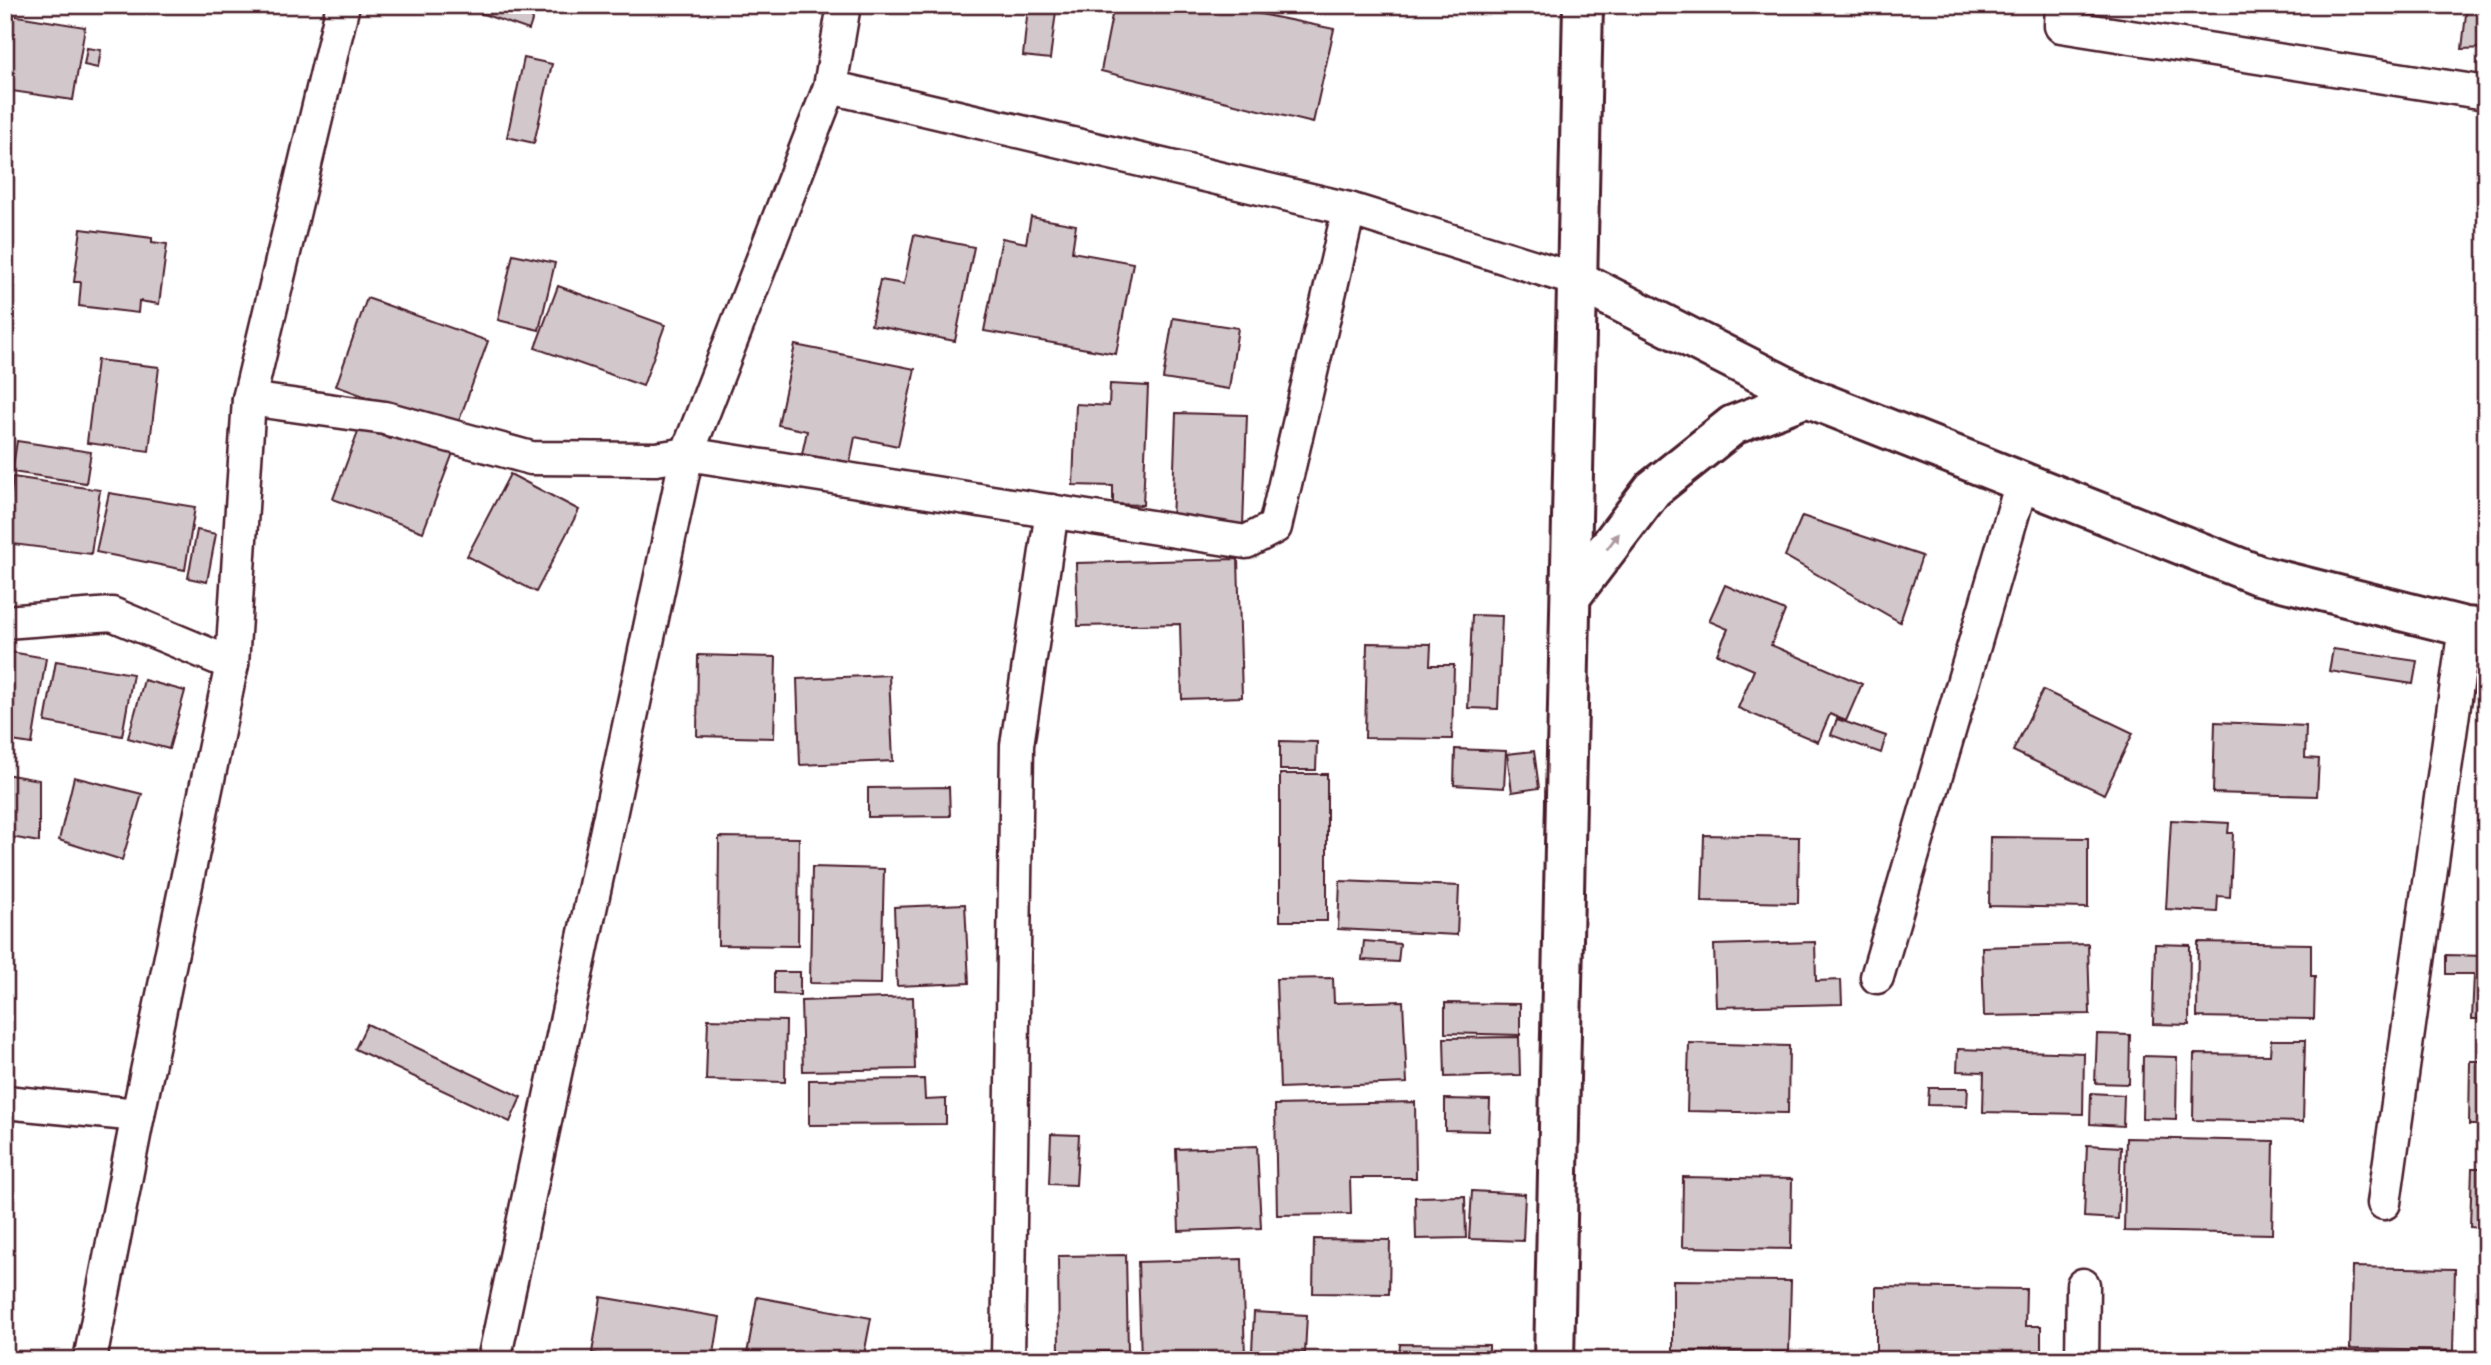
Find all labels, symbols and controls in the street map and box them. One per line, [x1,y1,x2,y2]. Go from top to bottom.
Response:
one-way arrow [1606,532,1620,550]

